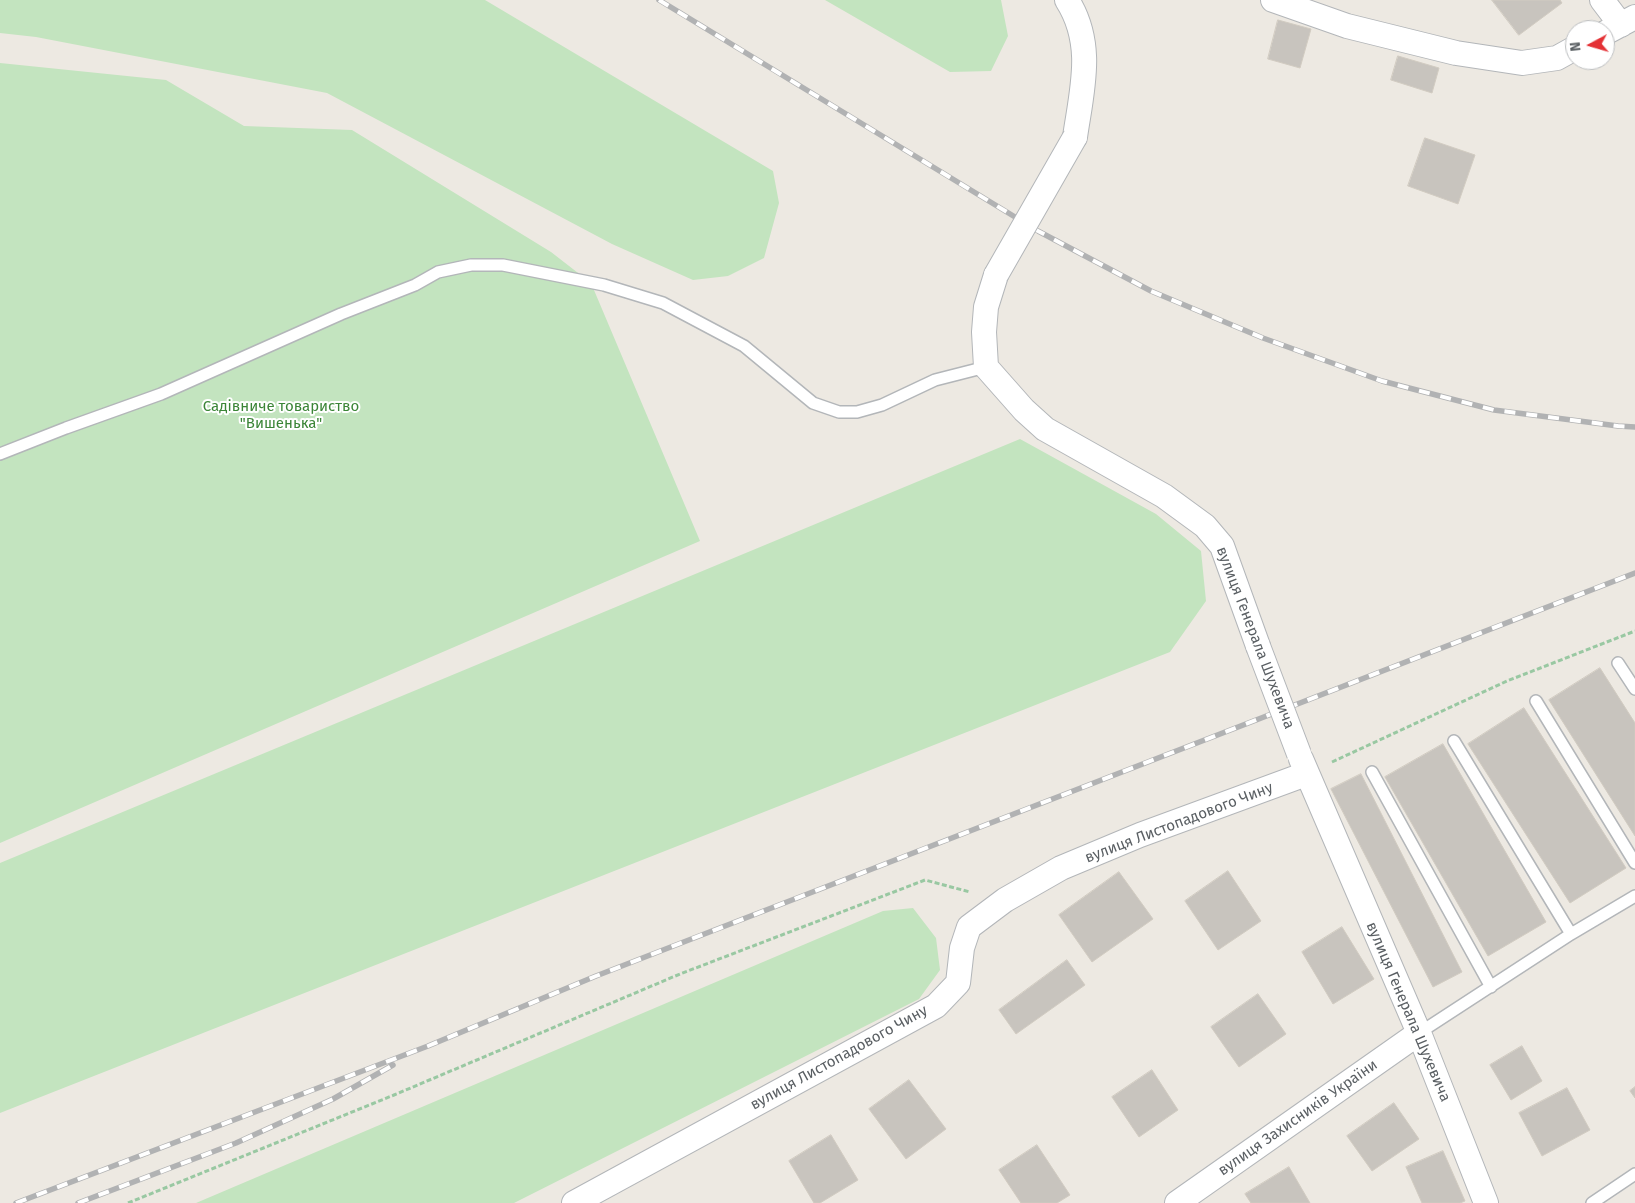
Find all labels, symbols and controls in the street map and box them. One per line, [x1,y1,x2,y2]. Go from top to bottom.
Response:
north arrow [1565,20,1615,70]
text: N [1567,41,1585,52]
park label: Садівниче товариство "Вишенька" [203,398,359,433]
street label: вулиця Генерала Шухевича [1212,544,1298,732]
street label: вулиця Листопадового Чину [1082,779,1276,867]
street label: вулиця Генерала Шухевича [1362,919,1454,1105]
street label: вулиця Листопадового Чину [747,1002,931,1114]
street label: вулиця Захисників України [1215,1056,1381,1180]

